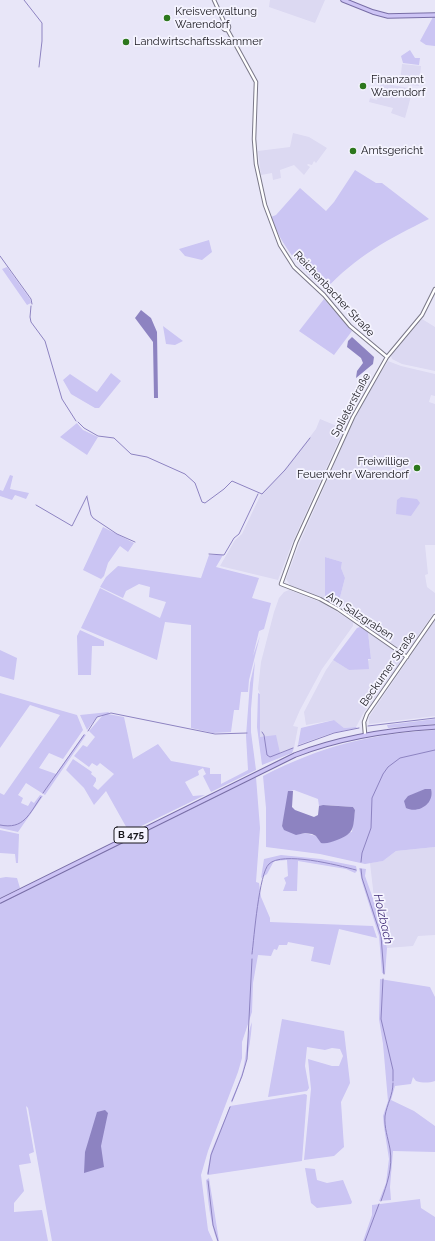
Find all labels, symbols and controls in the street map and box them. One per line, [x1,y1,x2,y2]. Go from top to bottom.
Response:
place label: Kreisverwaltung Warendorf [175,5,257,31]
marker: Kreisverwaltung Warendorf [162,13,172,23]
place label: Landwirtschaftsskammer [134,35,263,49]
marker: Landwirtschaftsskammer [121,37,131,47]
place label: Finanzamt Warendorf [371,73,425,99]
marker: Finanzamt Warendorf [358,81,368,91]
place label: Amtsgericht [361,144,423,158]
marker: Amtsgericht [348,146,358,156]
street label: Reichenbacher Straße [291,248,377,340]
street label: Splieterstraße [329,371,373,439]
place label: Freiwillige Feuerwehr Warendorf [297,455,409,481]
marker: Freiwillige Feuerwehr Warendorf [412,463,422,473]
street label: Am Salzgraben [324,589,396,643]
street label: Beckumer Straße [357,629,419,709]
road number: B 475 [114,827,148,843]
water label: Holzbach [370,892,396,946]

